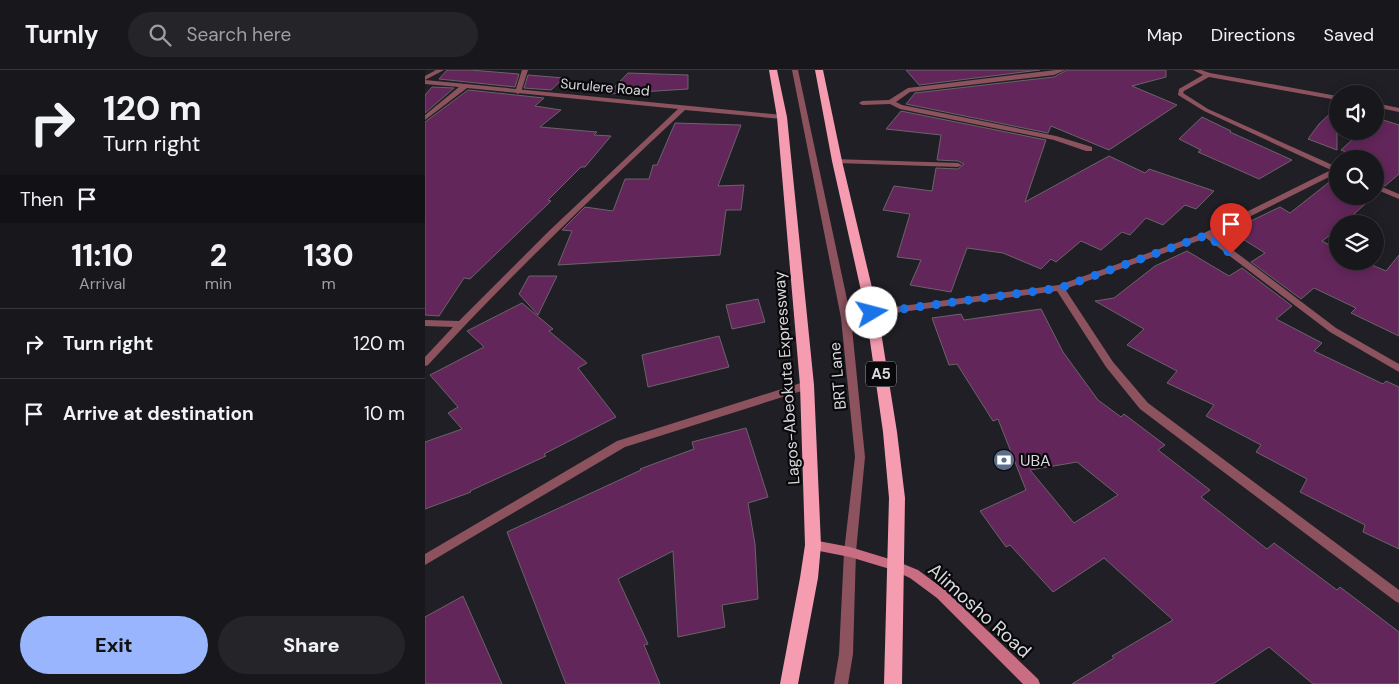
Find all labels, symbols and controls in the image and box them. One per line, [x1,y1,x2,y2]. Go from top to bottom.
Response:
search box [128,12,478,57]
text: Turnly [25,19,98,50]
icon: search [146,21,174,49]
text: Search here [186,22,291,47]
text: Map [1147,23,1183,47]
text: Directions [1211,23,1296,47]
text: Saved [1324,23,1374,47]
street label: Surulere Road [560,74,650,100]
text: 120 m [103,85,202,131]
map controls [1329,85,1384,270]
button: sound [1329,85,1384,140]
icon: right [20,90,85,155]
text: Turn right [103,129,200,158]
button: search [1329,150,1384,205]
icon: arrive [73,185,101,213]
text: Then [20,187,63,212]
pin [1210,203,1252,254]
icon: arrive [1217,210,1245,238]
button: layers [1329,215,1384,270]
text: 11:10 [71,236,133,275]
text: 2 [210,236,227,275]
text: 130 [303,236,354,275]
street label: Lagos-Abeokuta Expressway [769,270,804,485]
text: Arrival [79,273,126,294]
text: min [205,273,232,294]
text: m [321,273,336,294]
position arrow [845,286,897,338]
icon: right [20,330,48,358]
text: Turn right [63,331,153,356]
text: 120 m [353,331,405,356]
street label: BRT Lane [824,341,851,411]
road number: A5 [866,362,896,386]
icon: arrive [20,400,48,428]
text: Arrive at destination [63,401,254,426]
text: 10 m [364,401,405,426]
bank icon: UBA [992,448,1016,472]
place label: UBA [1020,450,1051,471]
street label: Alimosho Road [923,557,1037,663]
button: Exit [20,616,208,674]
button: Share [218,616,405,674]

